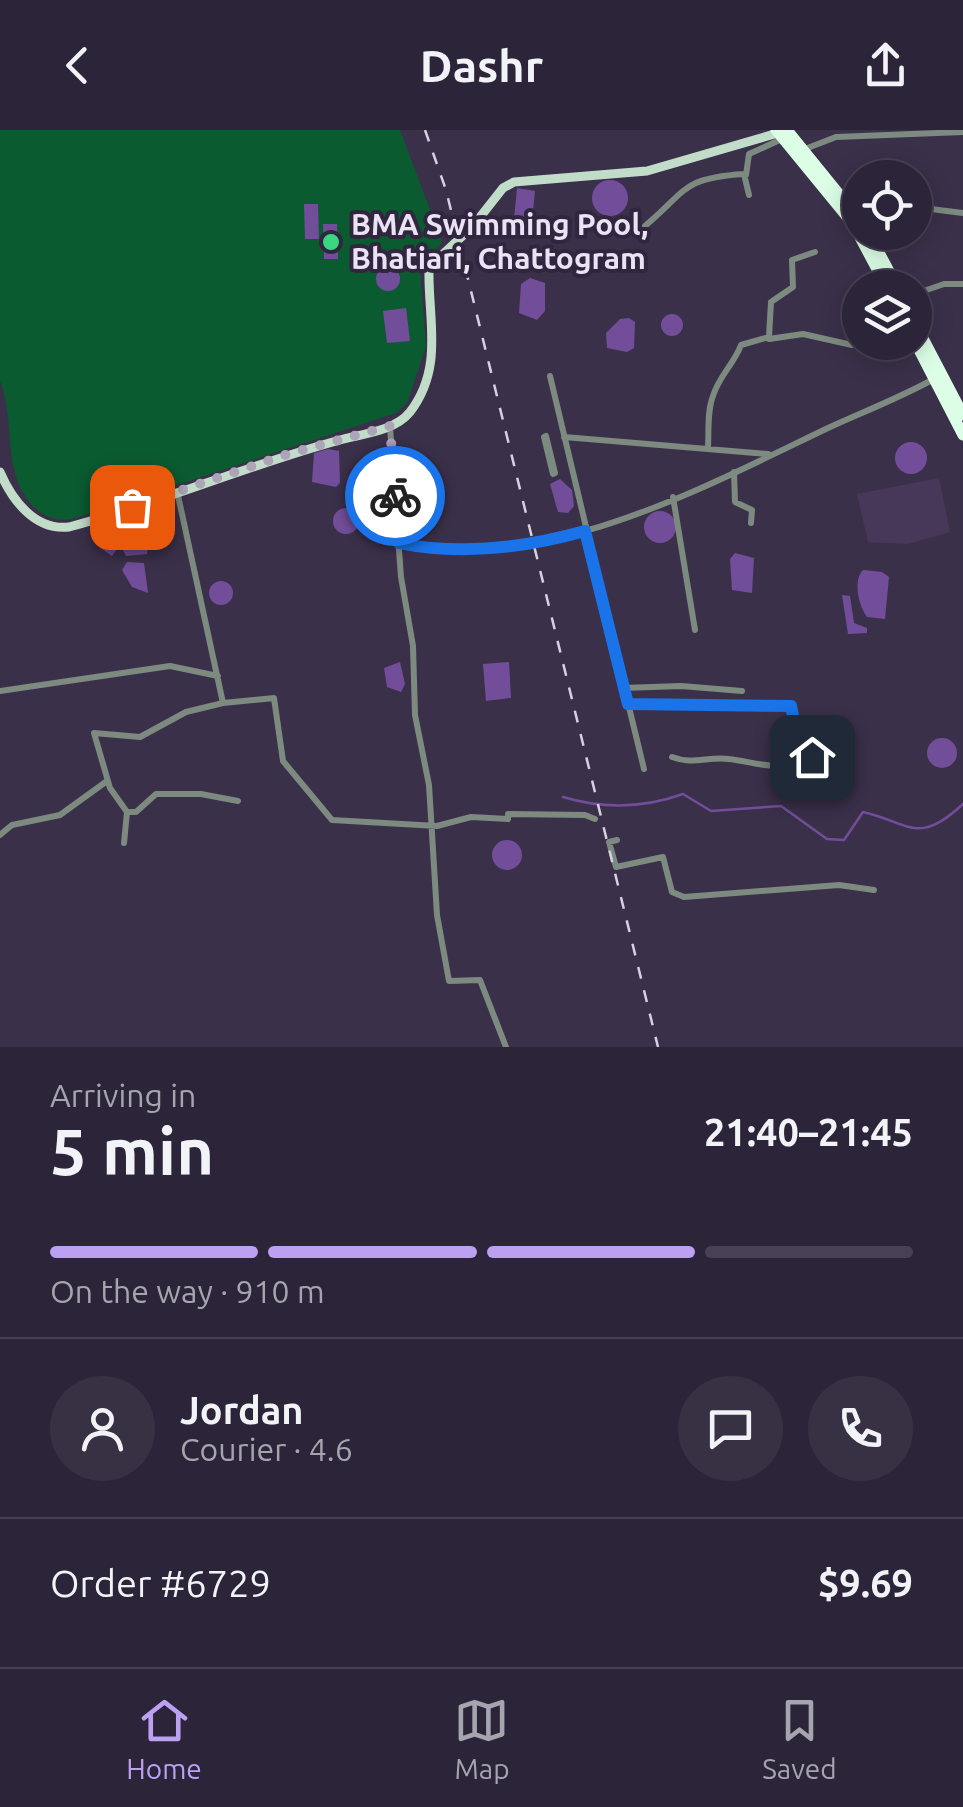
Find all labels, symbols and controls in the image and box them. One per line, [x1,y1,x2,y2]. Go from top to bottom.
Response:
icon: back [50,38,105,93]
icon: share [858,38,913,93]
text: Dashr [420,40,543,91]
map controls [842,160,932,360]
button: locate [842,160,932,250]
place label: BMA Swimming Pool, Bhatiari, Chattogram [351,207,648,275]
marker: BMA Swimming Pool, Bhatiari, Chattogram [320,231,342,253]
button: layers [842,270,932,360]
courier [345,446,445,546]
pin [90,465,175,550]
icon: bike [368,469,423,524]
icon: bag [105,480,160,535]
pin [770,715,855,800]
icon: home [785,730,840,785]
text: Arriving in [50,1077,196,1113]
text: 21:40–21:45 [704,1111,913,1153]
text: 5 min [50,1114,214,1187]
text: On the way · 910 m [50,1273,325,1309]
button: person [50,1376,155,1481]
button: chat [678,1376,783,1481]
button: phone [808,1376,913,1481]
text: Jordan [180,1389,304,1431]
text: Courier · 4.6 [180,1431,353,1467]
text: Order #6729 [50,1562,271,1604]
text: $9.69 [818,1562,913,1604]
tab: Home [126,1693,202,1784]
tab: Map [454,1693,510,1784]
tab: Saved [762,1693,837,1784]

